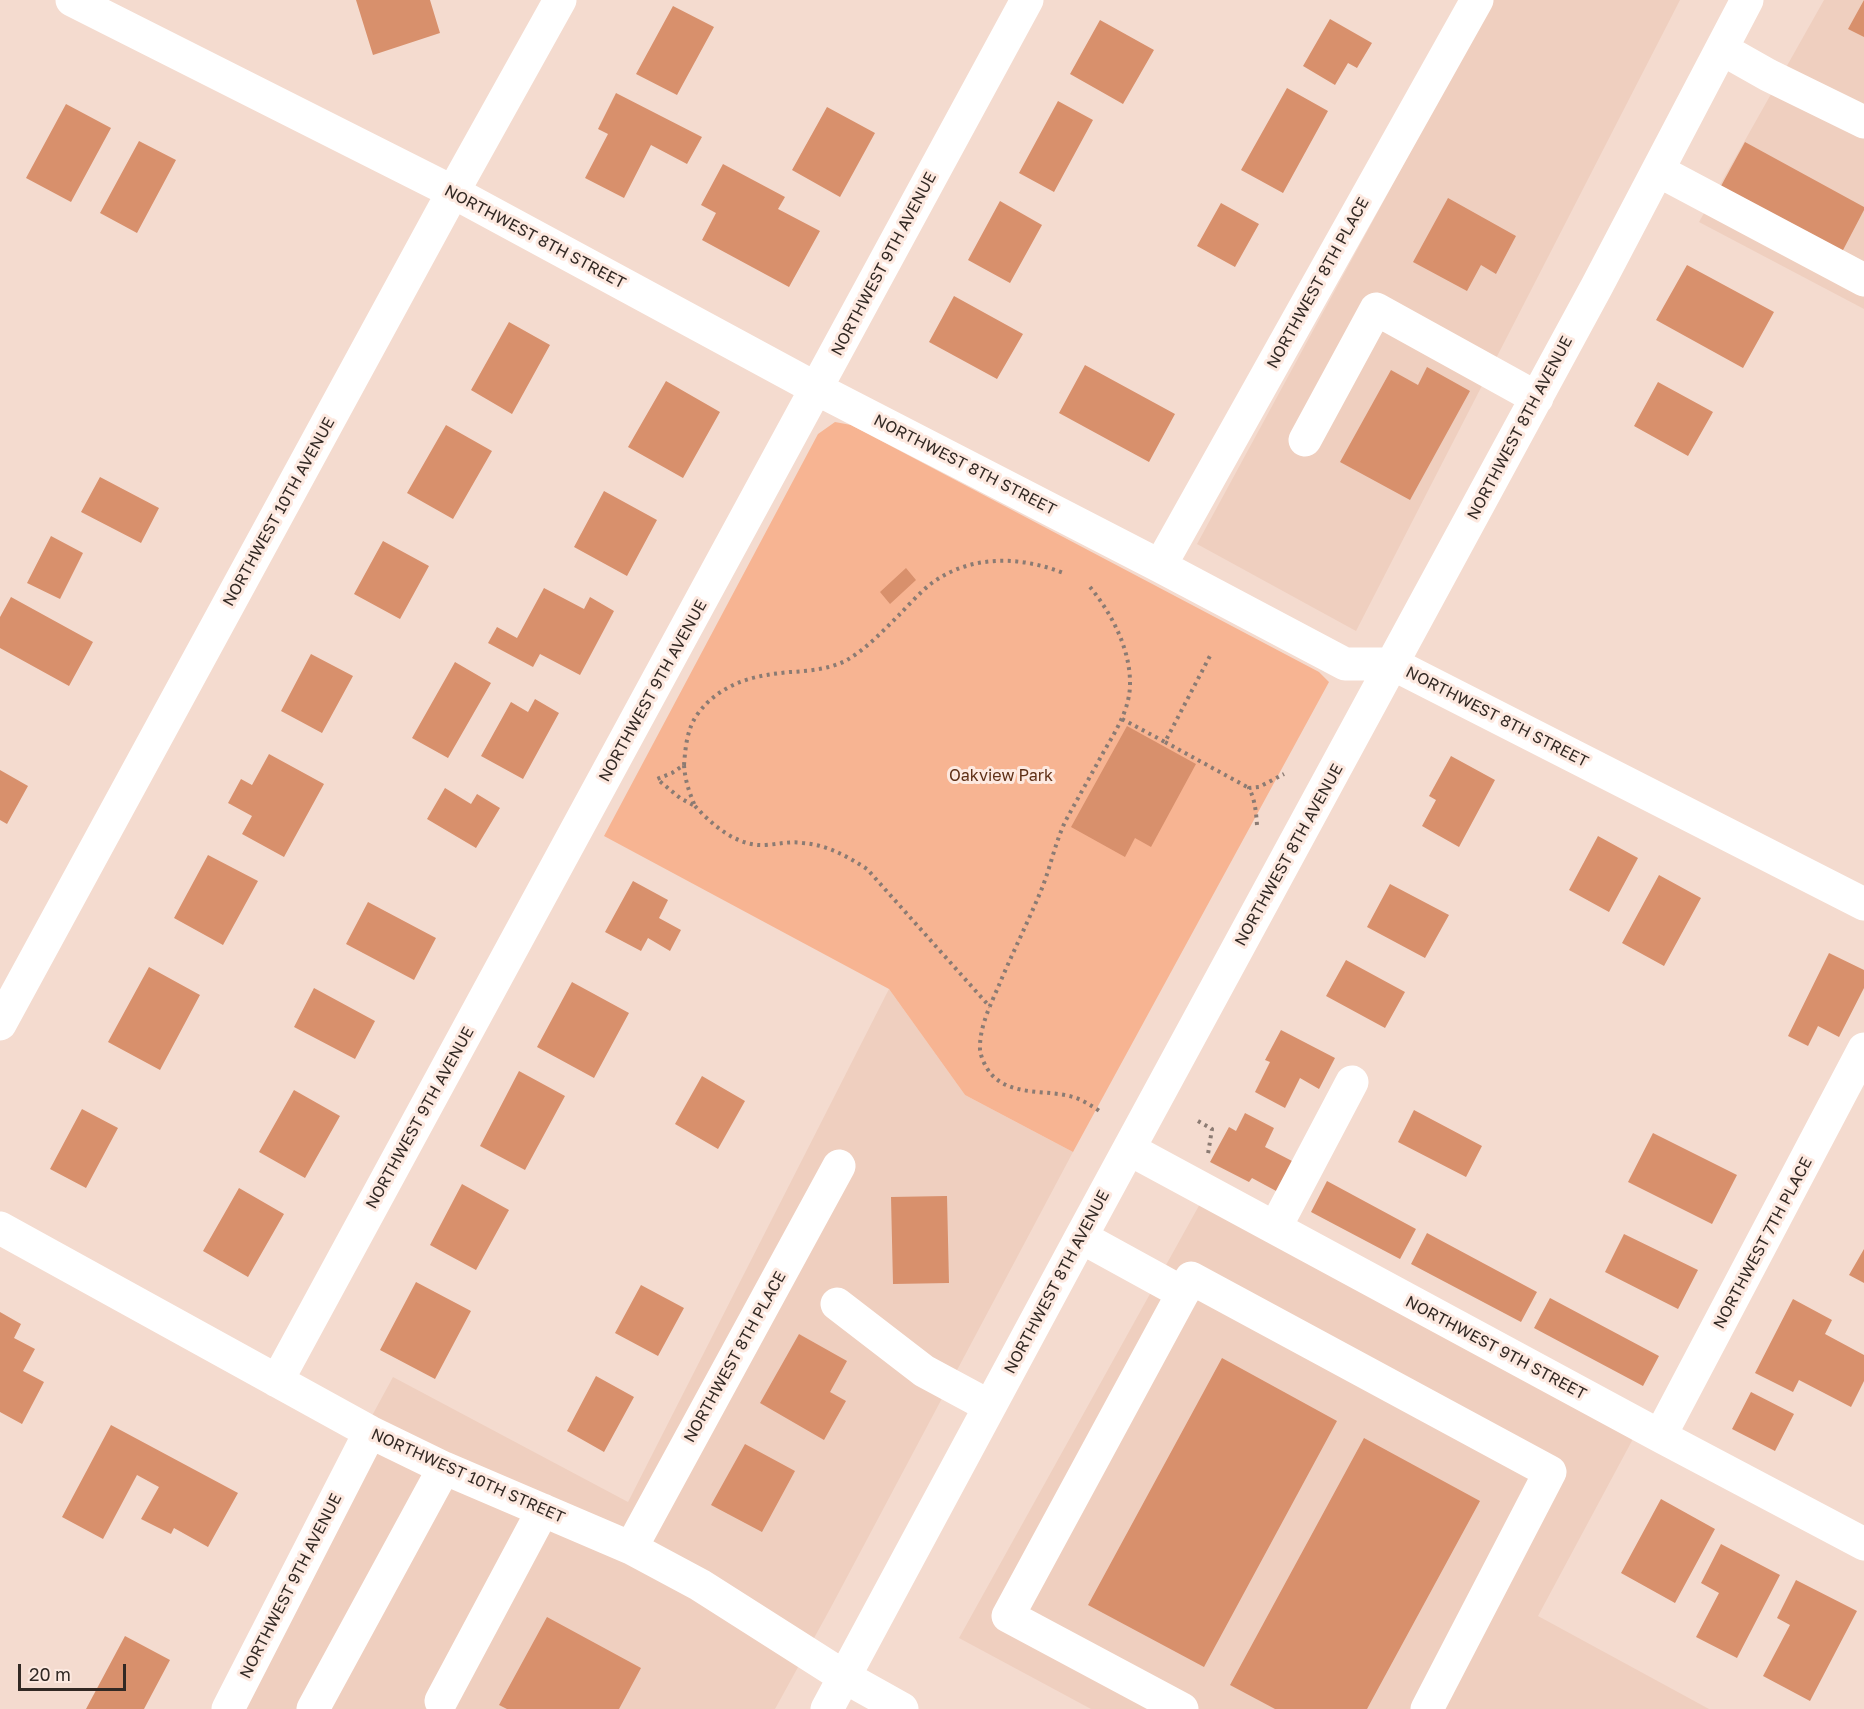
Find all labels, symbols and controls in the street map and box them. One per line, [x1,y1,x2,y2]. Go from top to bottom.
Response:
street label: NORTHWEST 9TH AVENUE [827,169,941,359]
street label: NORTHWEST 8TH STREET [441,181,629,293]
street label: NORTHWEST 8TH PLACE [1263,194,1373,372]
street label: NORTHWEST 8TH AVENUE [1463,333,1577,523]
street label: NORTHWEST 8TH STREET [871,411,1059,519]
street label: NORTHWEST 10TH AVENUE [219,414,339,610]
street label: NORTHWEST 9TH AVENUE [595,597,711,785]
street label: NORTHWEST 8TH STREET [1403,663,1591,771]
street label: NORTHWEST 8TH AVENUE [1231,761,1347,949]
park label: Oakview Park [949,766,1053,786]
street label: NORTHWEST 9TH AVENUE [362,1024,478,1212]
street label: NORTHWEST 7TH PLACE [1710,1154,1816,1332]
street label: NORTHWEST 8TH AVENUE [1000,1187,1114,1377]
street label: NORTHWEST 8TH PLACE [680,1268,790,1446]
street label: NORTHWEST 9TH STREET [1402,1292,1590,1404]
street label: NORTHWEST 10TH STREET [368,1424,568,1528]
street label: NORTHWEST 9TH AVENUE [236,1490,346,1682]
scale bar [21,1652,129,1690]
text: 20 m [29,1663,71,1685]

